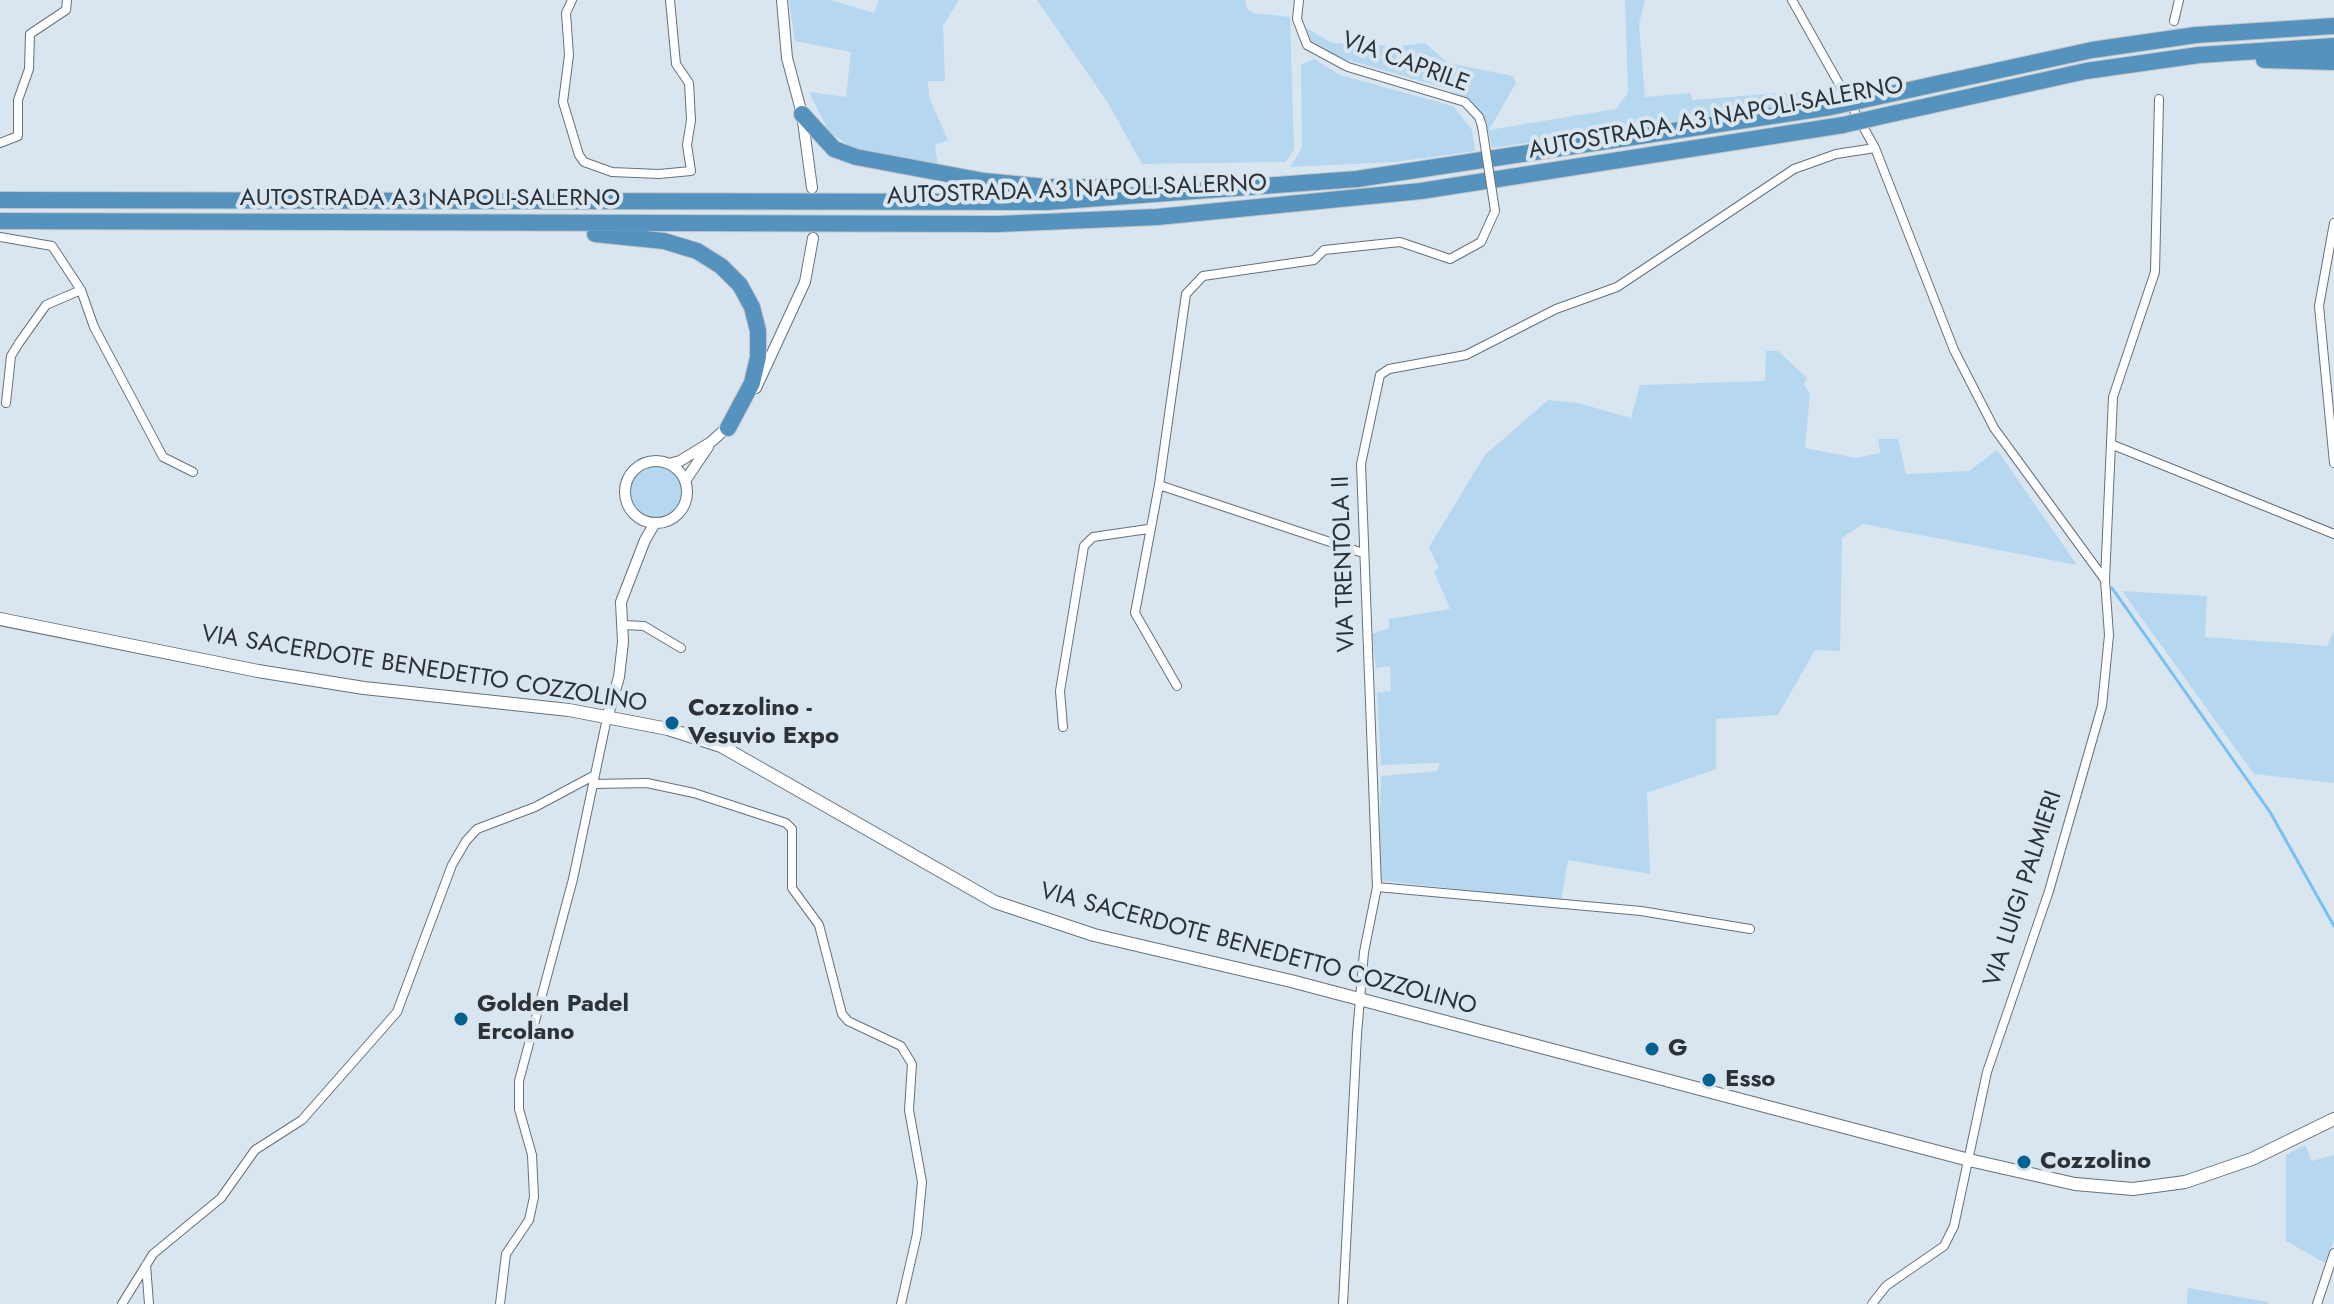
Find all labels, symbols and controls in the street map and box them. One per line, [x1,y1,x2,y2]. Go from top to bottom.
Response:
street label: VIA CAPRILE [1338,27,1472,99]
street label: AUTOSTRADA A3 NAPOLI-SALERNO [1526,72,1906,166]
street label: AUTOSTRADA A3 NAPOLI-SALERNO [886,170,1268,212]
street label: AUTOSTRADA A3 NAPOLI-SALERNO [240,185,620,213]
street label: VIA TRENTOLA II [1328,475,1362,653]
street label: VIA SACERDOTE BENEDETTO COZZOLINO [199,621,649,719]
place label: Cozzolino - Vesuvio Expo [688,695,839,751]
marker: Cozzolino - Vesuvio Expo [663,714,681,732]
street label: VIA LUIGI PALMIERI [1979,787,2069,991]
street label: VIA SACERDOTE BENEDETTO COZZOLINO [1036,878,1480,1022]
place label: Golden Padel Ercolano [477,991,629,1047]
marker: Golden Padel Ercolano [452,1010,470,1028]
place label: G [1668,1035,1688,1063]
marker: G [1643,1040,1661,1058]
place label: Esso [1725,1066,1776,1094]
marker: Esso [1700,1071,1718,1089]
place label: Cozzolino [2040,1148,2151,1176]
marker: Cozzolino [2015,1153,2033,1171]

